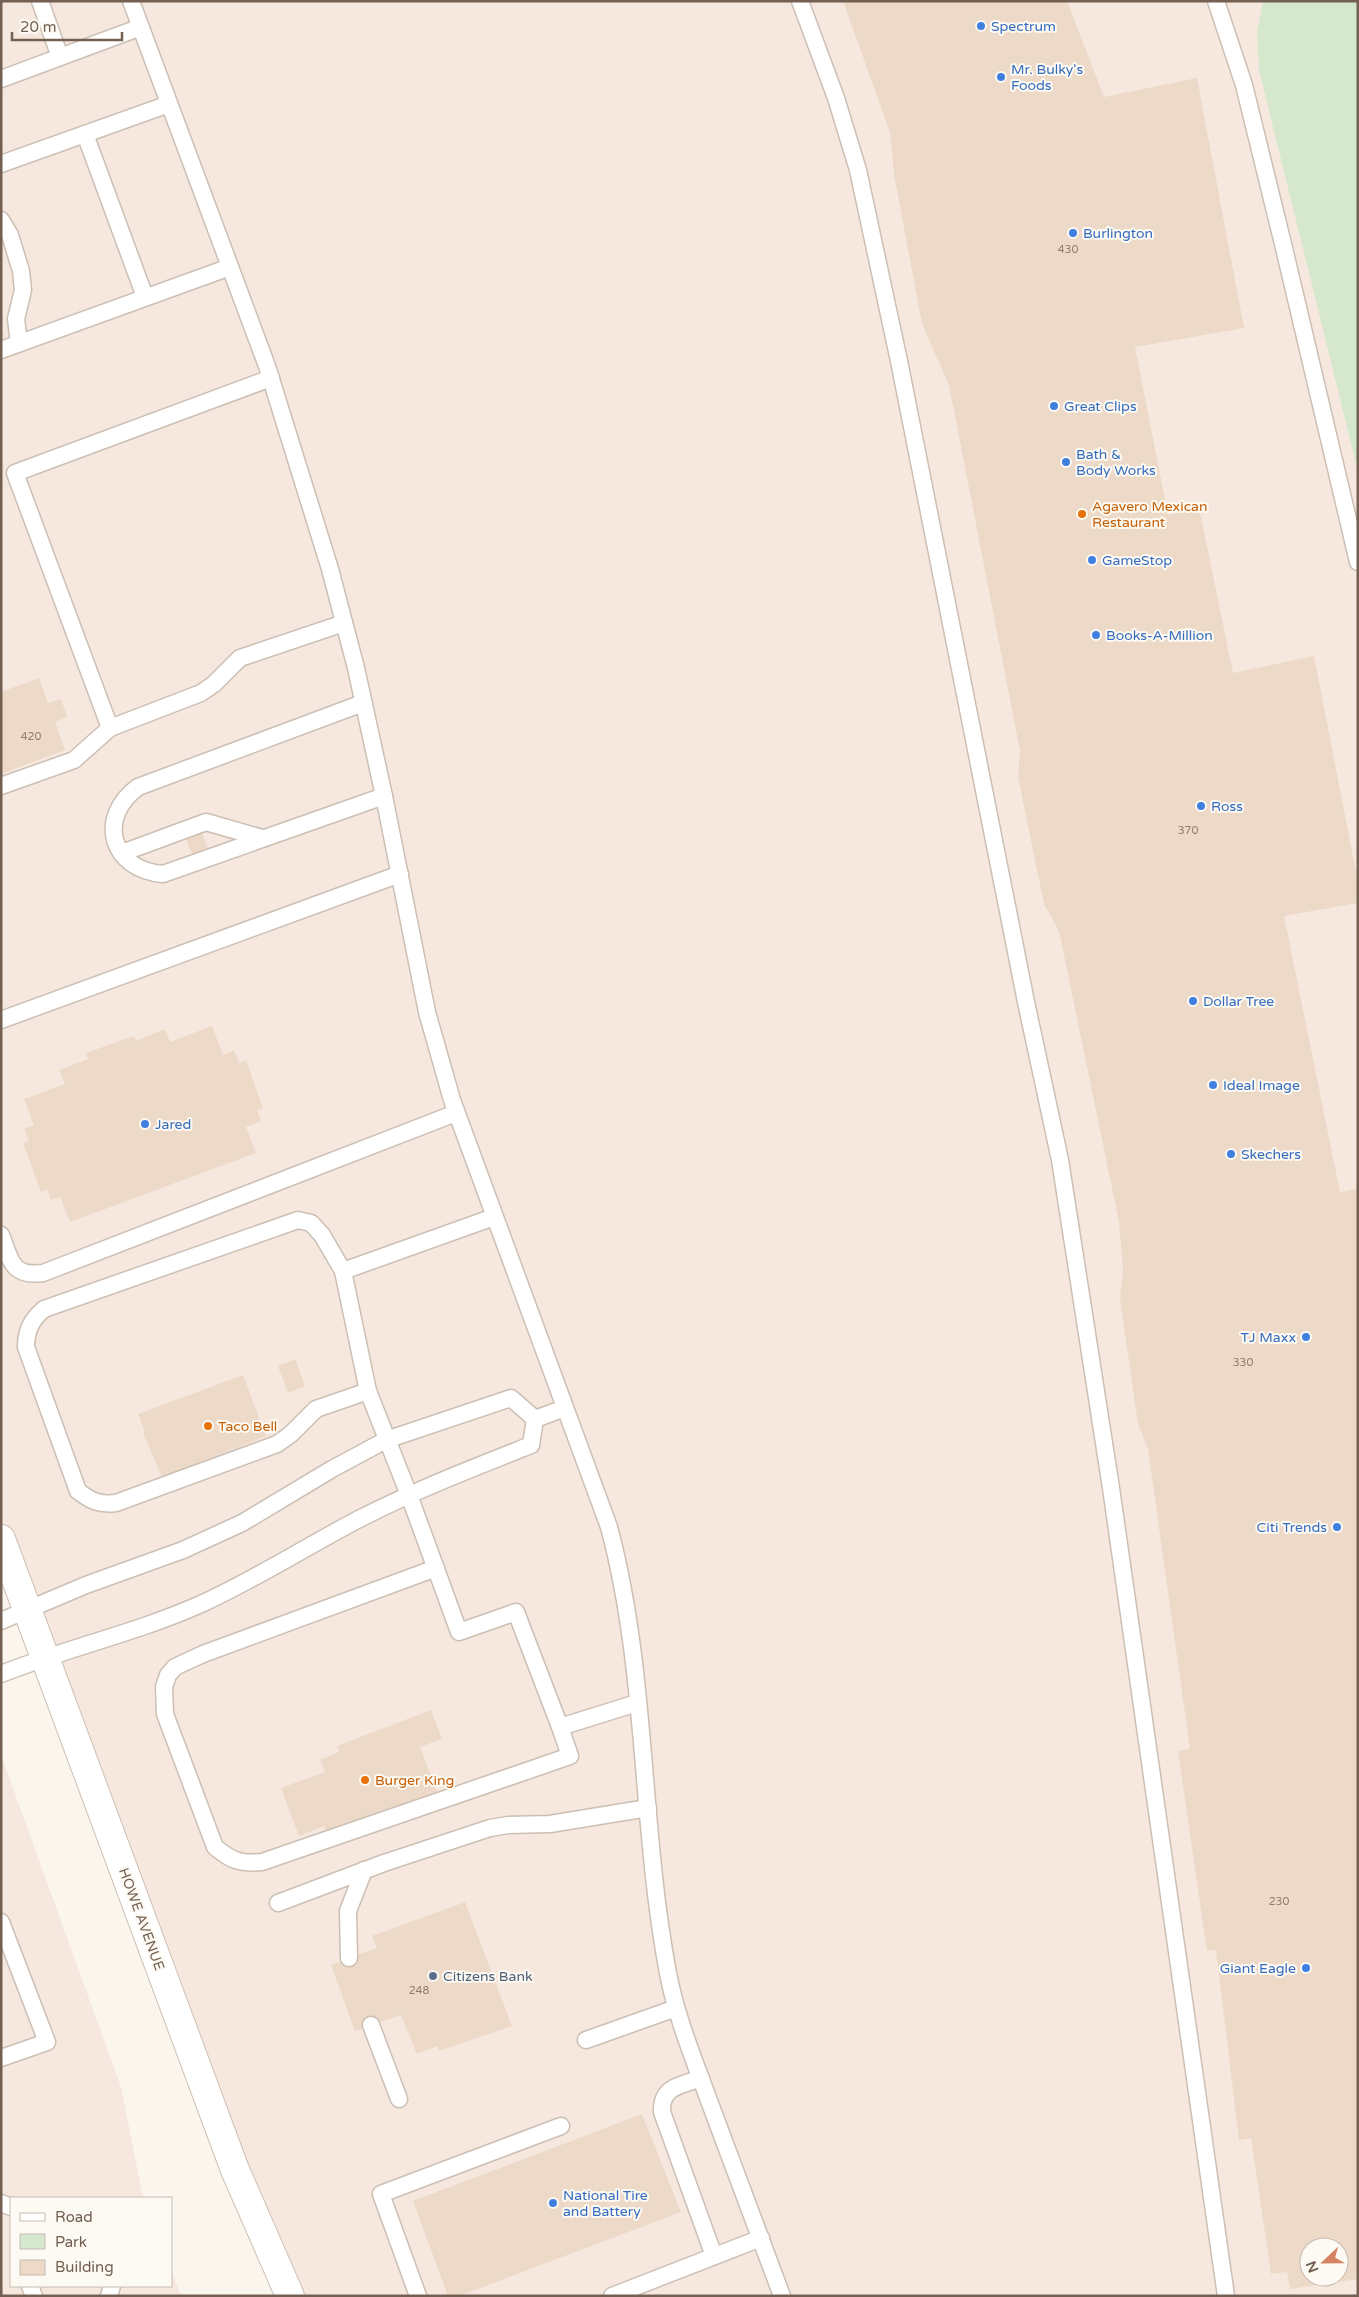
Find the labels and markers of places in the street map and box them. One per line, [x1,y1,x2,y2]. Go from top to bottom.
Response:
place label: Spectrum [991,18,1056,35]
marker: Spectrum [975,20,987,32]
place label: Mr. Bulky's Foods [1011,61,1083,94]
marker: Mr. Bulky's Foods [995,71,1007,83]
place label: Burlington [1083,225,1153,242]
marker: Burlington [1067,227,1079,239]
place label: Great Clips [1064,398,1137,415]
marker: Great Clips [1048,400,1060,412]
place label: Bath & Body Works [1076,446,1156,479]
marker: Bath & Body Works [1060,456,1072,468]
place label: Agavero Mexican Restaurant [1092,498,1208,531]
marker: Agavero Mexican Restaurant [1076,508,1088,520]
place label: GameStop [1102,552,1172,569]
marker: GameStop [1086,554,1098,566]
place label: Books-A-Million [1106,627,1213,644]
marker: Books-A-Million [1090,629,1102,641]
place label: Ross [1211,798,1243,815]
marker: Ross [1195,800,1207,812]
place label: Dollar Tree [1203,993,1274,1010]
marker: Dollar Tree [1187,995,1199,1007]
place label: Ideal Image [1223,1077,1300,1094]
marker: Ideal Image [1207,1079,1219,1091]
place label: Jared [155,1116,191,1133]
marker: Jared [139,1118,151,1130]
place label: Skechers [1241,1146,1301,1163]
marker: Skechers [1225,1148,1237,1160]
place label: TJ Maxx [1241,1329,1296,1346]
marker: TJ Maxx [1300,1331,1312,1343]
place label: Taco Bell [218,1418,277,1435]
marker: Taco Bell [202,1420,214,1432]
place label: Citi Trends [1256,1519,1327,1536]
marker: Citi Trends [1331,1521,1343,1533]
place label: Burger King [375,1772,454,1789]
marker: Burger King [359,1774,371,1786]
place label: Giant Eagle [1220,1960,1296,1977]
marker: Giant Eagle [1300,1962,1312,1974]
place label: Citizens Bank [443,1968,533,1985]
marker: Citizens Bank [427,1970,439,1982]
place label: National Tire and Battery [563,2187,648,2220]
marker: National Tire and Battery [547,2197,559,2209]

